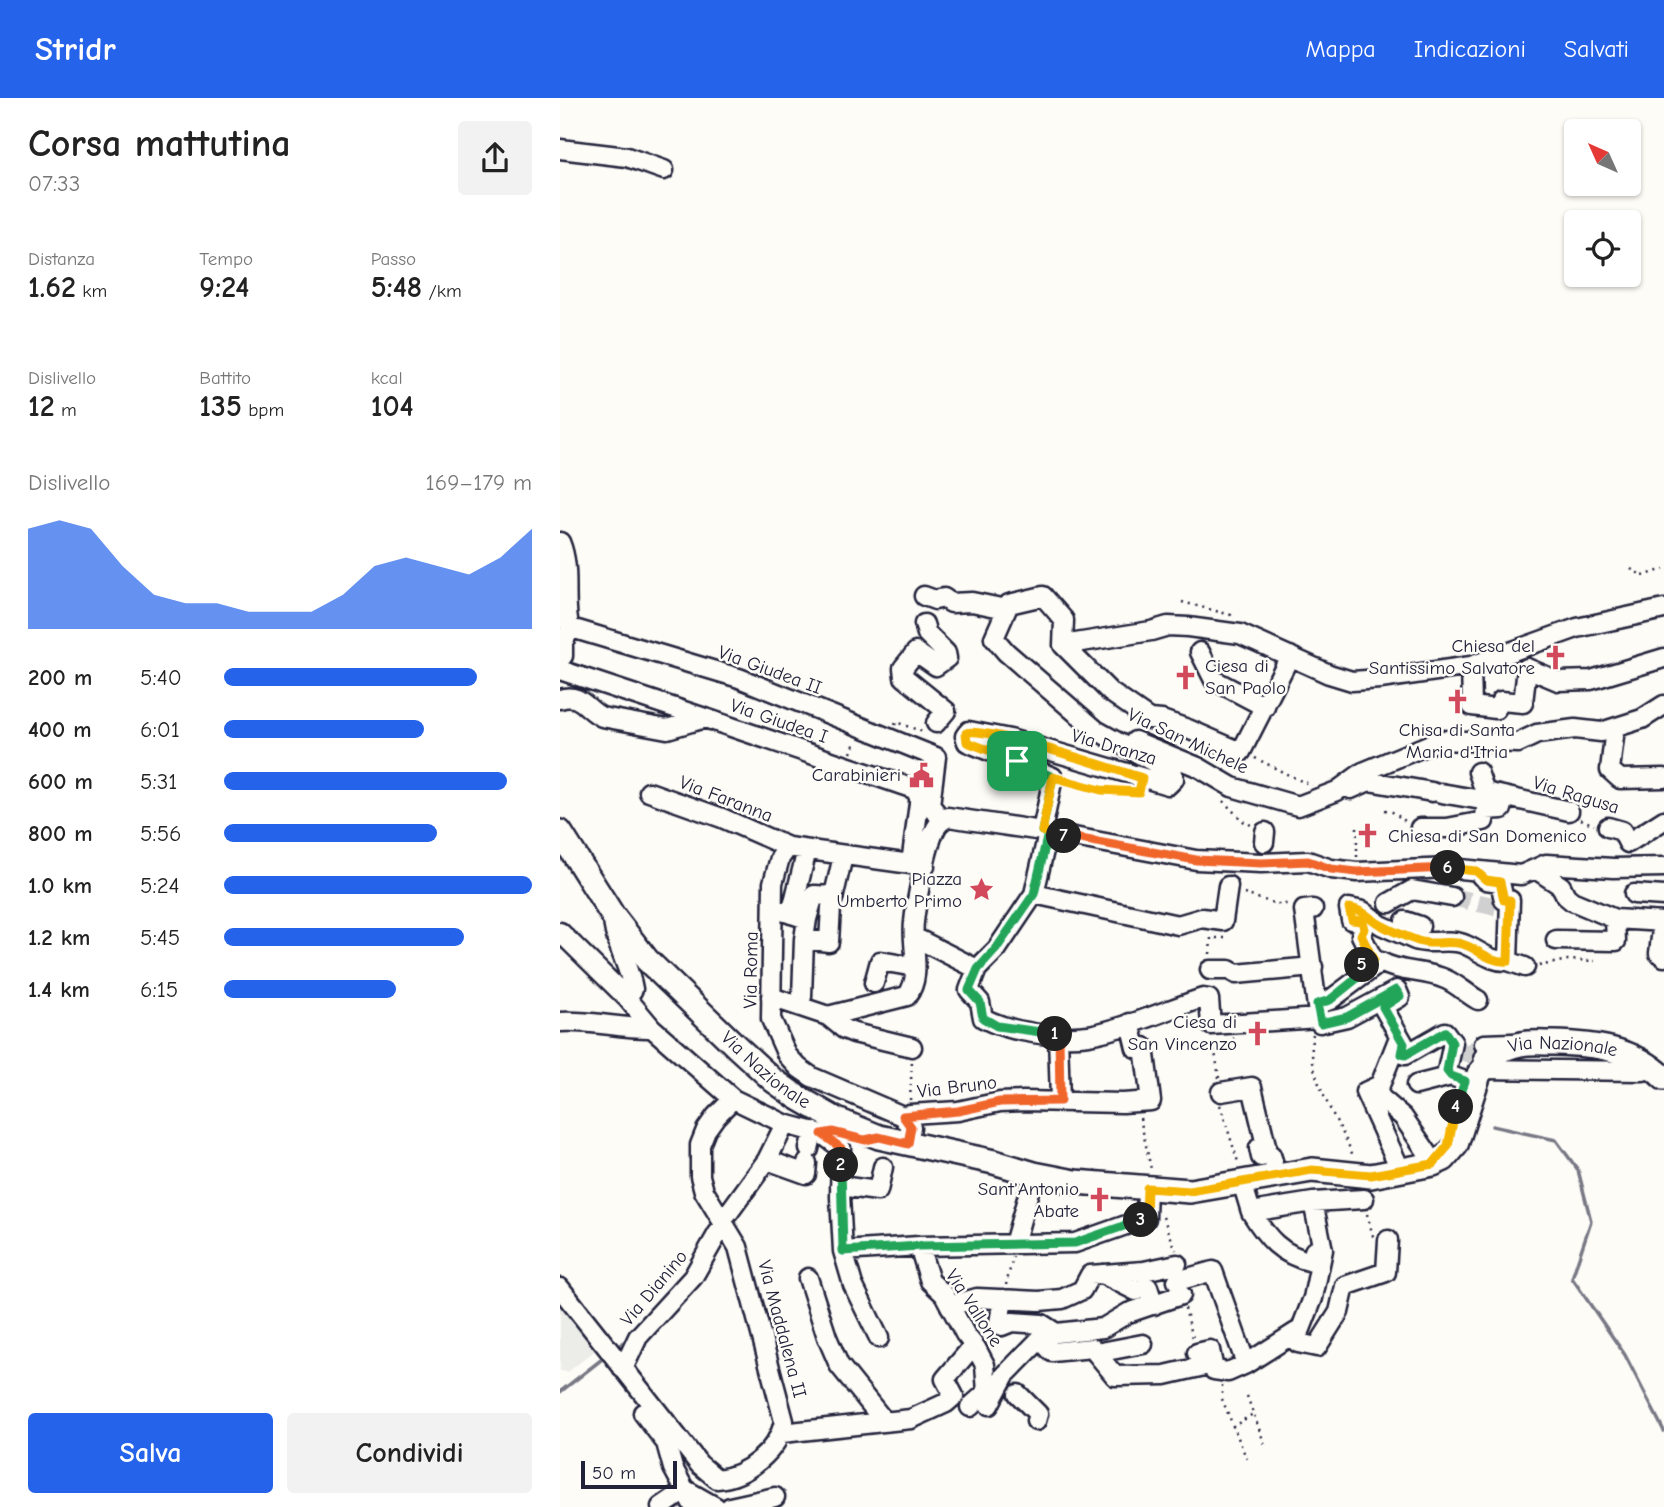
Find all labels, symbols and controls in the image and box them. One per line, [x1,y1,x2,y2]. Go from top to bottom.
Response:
text: Stridr [35,30,116,68]
text: Mappa [1305,35,1376,63]
text: Indicazioni [1414,35,1526,63]
text: Salvati [1564,35,1629,63]
north arrow [1564,119,1642,196]
map controls [1564,119,1641,287]
button: share [458,121,532,195]
text: Corsa mattutina [28,122,291,166]
text: 07:33 [28,170,80,197]
button: locate [1564,210,1641,287]
text: Distanza [28,248,95,270]
text: Tempo [199,248,253,270]
text: Passo [371,248,416,270]
text: 1.62 [28,270,76,305]
text: 9:24 [199,270,249,305]
text: 5:48 [371,270,422,305]
text: km [76,280,107,302]
text: /km [422,280,462,302]
text: Dislivello [28,367,96,389]
text: Battito [199,367,251,389]
text: kcal [371,367,403,389]
text: 12 [28,389,55,424]
text: 135 [199,389,242,424]
text: 104 [371,389,414,424]
text: m [55,399,77,421]
text: bpm [242,399,284,421]
text: Dislivello [28,469,110,496]
text: 169–179 m [426,469,532,496]
place label: Chiesa del Santissimo Salvatore [1369,635,1535,679]
street label: Via Giudea II [715,641,825,699]
church icon: Chiesa del Santissimo Salvatore [1541,643,1569,671]
place label: Ciesa di San Paolo [1205,655,1286,699]
church icon: Ciesa di San Paolo [1171,663,1199,691]
text: 200 m [28,664,92,691]
text: 5:40 [140,664,182,691]
church icon: Chisa di Santa Maria d'Itria [1443,688,1471,716]
street label: Via Giudea I [727,694,831,748]
street label: Via San Michele [1124,703,1252,779]
text: 400 m [28,716,92,743]
text: 6:01 [140,716,180,743]
place label: Chisa di Santa Maria d'Itria [1399,719,1515,763]
street label: Via Dranza [1069,724,1159,770]
pin [987,731,1047,791]
icon: arrive [998,742,1036,780]
public building icon: Carabinieri [907,761,935,789]
place label: Carabinieri [812,764,901,786]
text: 600 m [28,768,93,795]
text: 5:31 [140,768,177,795]
street label: Via Faranna [676,771,776,827]
street label: Via Ragusa [1530,771,1622,819]
pin: 7 [1046,818,1082,854]
text: 800 m [28,820,93,847]
text: 5:56 [140,820,182,847]
church icon: Chiesa di San Domenico [1354,822,1382,850]
text: 7 [1059,824,1068,846]
place label: Chiesa di San Domenico [1388,825,1587,847]
pin: 6 [1430,850,1466,886]
text: 6 [1443,856,1452,878]
place label: Piazza Umberto Primo [836,868,962,912]
text: 1.0 km [28,872,92,899]
text: 5:24 [140,872,180,899]
place icon: Piazza Umberto Primo [968,876,996,904]
text: 1.2 km [28,924,90,951]
text: 5:45 [140,924,180,951]
street label: Via Roma [739,931,763,1009]
pin: 5 [1344,948,1380,982]
text: 5 [1356,953,1367,975]
text: 1.4 km [28,976,90,1003]
text: 6:15 [140,976,178,1003]
place label: Ciesa di San Vincenzo [1128,1011,1237,1055]
pin: 1 [1037,1016,1072,1052]
church icon: Ciesa di San Vincenzo [1243,1019,1271,1047]
text: 1 [1051,1022,1058,1044]
street label: Via Nazionale [716,1027,814,1113]
street label: Via Nazionale [1506,1032,1620,1062]
street label: Via Bruno [916,1071,998,1103]
pin: 4 [1438,1090,1474,1124]
text: 4 [1451,1095,1460,1117]
pin: 2 [824,1148,858,1182]
text: 2 [836,1153,845,1175]
place label: Sant'Antonio Abate [978,1178,1079,1222]
church icon: Sant'Antonio Abate [1085,1186,1113,1214]
pin: 3 [1124,1202,1158,1238]
text: 3 [1136,1208,1145,1230]
street label: Via Dianino [616,1246,692,1330]
street label: Via Maddalena II [753,1258,811,1400]
street label: Via Vallone [941,1265,1007,1351]
button: Salva [28,1413,273,1493]
button: Condividi [287,1413,532,1493]
scale bar [581,1458,677,1490]
text: 50 m [592,1462,636,1484]

